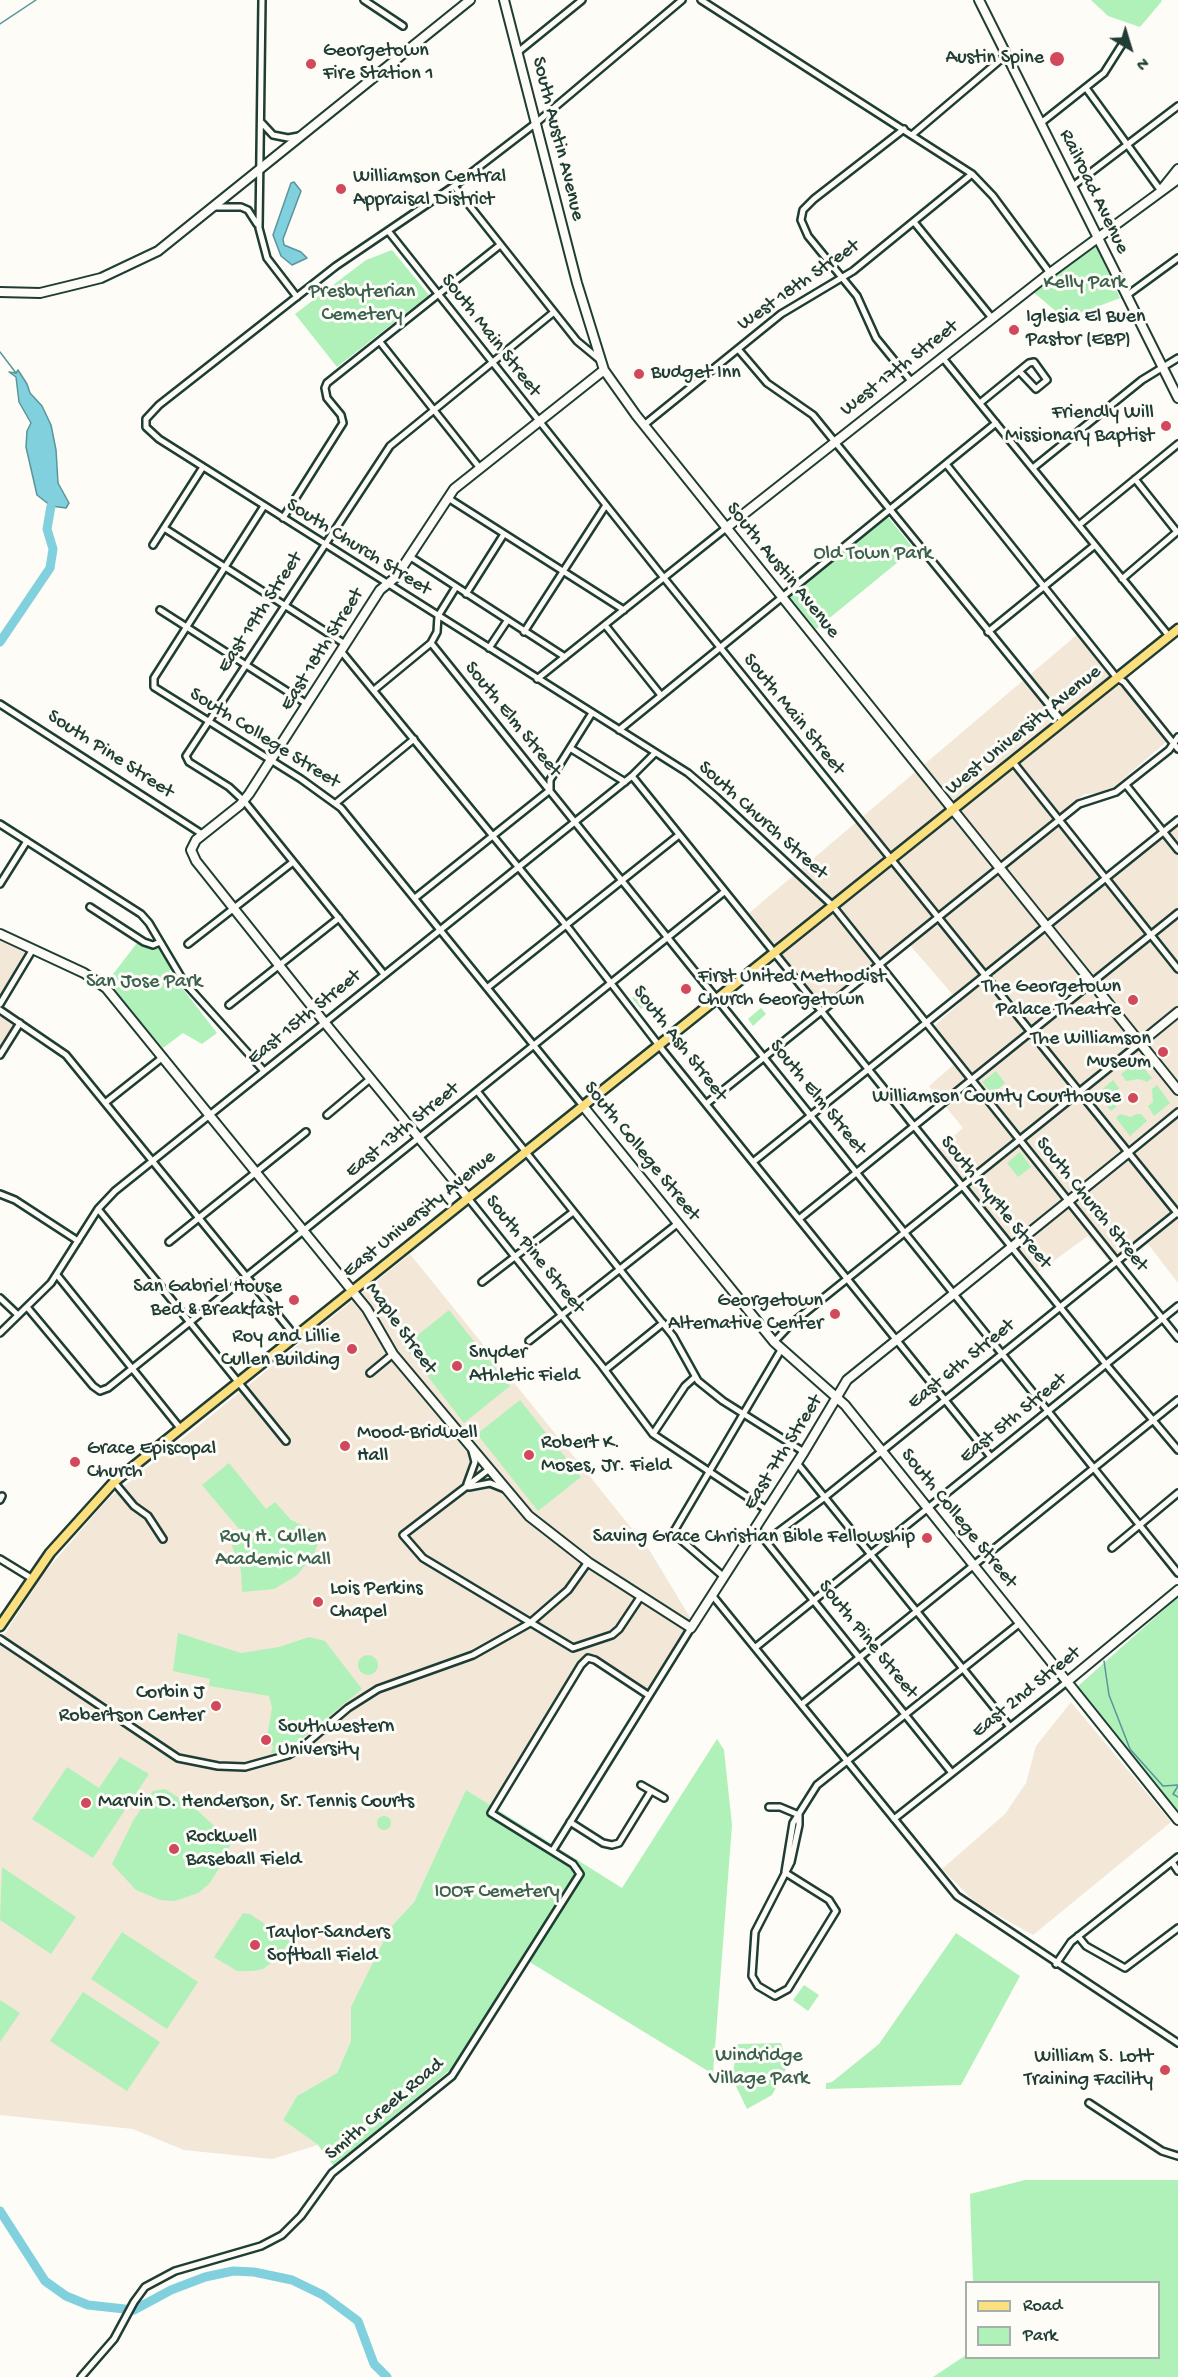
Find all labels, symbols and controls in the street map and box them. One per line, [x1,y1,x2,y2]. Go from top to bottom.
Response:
north arrow [1100,18,1160,78]
place label: Georgetown Fire Station 1 [323,40,433,87]
place label: Austin Spine [945,47,1044,71]
marker: Austin Spine [1048,50,1066,68]
text: N [1131,52,1151,73]
street label: South Austin Avenue [525,55,589,223]
marker: Georgetown Fire Station 1 [304,57,318,71]
street label: Railroad Avenue [1053,126,1133,258]
place label: Williamson Central Appraisal District [353,166,506,213]
marker: Williamson Central Appraisal District [334,182,348,196]
street label: West 18th Street [733,235,865,337]
street label: South Main Street [435,270,545,402]
park label: Kelly Park [1044,272,1126,296]
park label: Presbyterian Cemetery [309,281,415,328]
place label: Iglesia El Buen Pastor (EBP) [1026,306,1145,353]
street label: West 17th Street [836,316,964,422]
marker: Iglesia El Buen Pastor (EBP) [1007,323,1021,337]
place label: Budget Inn [651,362,741,386]
marker: Budget Inn [632,367,646,381]
place label: Friendly Will Missionary Baptist [1005,402,1154,449]
marker: Friendly Will Missionary Baptist [1159,419,1173,433]
street label: South Church Street [281,494,435,602]
street label: South Austin Avenue [720,498,844,644]
park label: Old Town Park [814,543,932,567]
street label: East 19th Street [213,548,309,678]
street label: East 18th Street [276,584,370,716]
street label: South Main Street [737,649,849,781]
street label: South Elm Street [458,657,566,783]
street label: West University Avenue [941,661,1107,801]
street label: South College Street [184,683,344,795]
street label: South Pine Street [42,705,178,805]
street label: South Church Street [692,756,832,886]
street label: East 15th Street [243,965,367,1071]
place label: First United Methodist Church Georgetown [698,966,885,1013]
park label: San Jose Park [86,971,202,995]
place label: The Georgetown Palace Theatre [982,976,1121,1023]
street label: South Ash Street [626,981,732,1107]
marker: First United Methodist Church Georgetown [679,982,693,996]
marker: The Georgetown Palace Theatre [1126,993,1140,1007]
place label: The Williamson Museum [1030,1028,1151,1075]
street label: South Elm Street [763,1035,871,1161]
marker: The Williamson Museum [1156,1045,1170,1059]
street label: South College Street [577,1077,705,1227]
street label: East 13th Street [341,1078,465,1184]
place label: Williamson County Courthouse [872,1086,1121,1110]
marker: Williamson County Courthouse [1126,1091,1140,1105]
street label: South Myrtle Street [934,1132,1056,1274]
street label: South Church Street [1029,1133,1153,1277]
street label: East University Avenue [339,1146,501,1284]
street label: South Pine Street [479,1191,589,1319]
place label: San Gabriel House Bed & Breakfast [133,1276,282,1323]
street label: Maple Street [359,1278,441,1380]
place label: Georgetown Alternative Center [668,1290,823,1337]
marker: San Gabriel House Bed & Breakfast [287,1293,301,1307]
marker: Georgetown Alternative Center [828,1307,842,1321]
street label: East 6th Street [904,1314,1020,1416]
place label: Roy and Lillie Cullen Building [221,1326,340,1373]
marker: Roy and Lillie Cullen Building [345,1342,359,1356]
place label: Snyder Athletic Field [469,1342,579,1389]
marker: Snyder Athletic Field [450,1359,464,1373]
street label: East 5th Street [955,1368,1073,1470]
street label: East 7th Street [739,1391,829,1515]
place label: Mood-Bridwell Hall [357,1422,478,1469]
place label: Robert K. Moses, Jr. Field [541,1432,671,1479]
place label: Grace Episcopal Church [87,1438,216,1485]
marker: Mood-Bridwell Hall [338,1439,352,1453]
street label: South College Street [894,1444,1022,1594]
marker: Robert K. Moses, Jr. Field [522,1448,536,1462]
marker: Grace Episcopal Church [68,1455,82,1469]
park label: Roy H. Cullen Academic Mall [215,1526,331,1573]
place label: Saving Grace Christian Bible Fellowship [593,1526,915,1550]
marker: Saving Grace Christian Bible Fellowship [920,1531,934,1545]
street label: South Pine Street [812,1576,922,1704]
place label: Lois Perkins Chapel [330,1578,423,1625]
marker: Lois Perkins Chapel [311,1595,325,1609]
street label: East 2nd Street [968,1642,1086,1744]
place label: Corbin J Robertson Center [59,1682,204,1729]
marker: Corbin J Robertson Center [209,1699,223,1713]
place label: Southwestern University [278,1716,394,1763]
marker: Southwestern University [259,1733,273,1747]
place label: Marvin D. Henderson, Sr. Tennis Courts [98,1791,414,1815]
marker: Marvin D. Henderson, Sr. Tennis Courts [79,1796,93,1810]
place label: Rockwell Baseball Field [186,1826,301,1873]
marker: Rockwell Baseball Field [167,1842,181,1856]
park label: IOOF Cemetery [435,1881,559,1905]
place label: Taylor-Sanders Softball Field [267,1922,390,1969]
marker: Taylor-Sanders Softball Field [248,1938,262,1952]
park label: Windridge Village Park [709,2045,809,2092]
place label: William S. Lott Training Facility [1024,2046,1153,2093]
street label: Smith Creek Road [321,2053,449,2167]
marker: William S. Lott Training Facility [1158,2063,1172,2077]
legend [965,2281,1160,2359]
text: Road [1023,2296,1062,2317]
text: Park [1023,2326,1057,2347]

